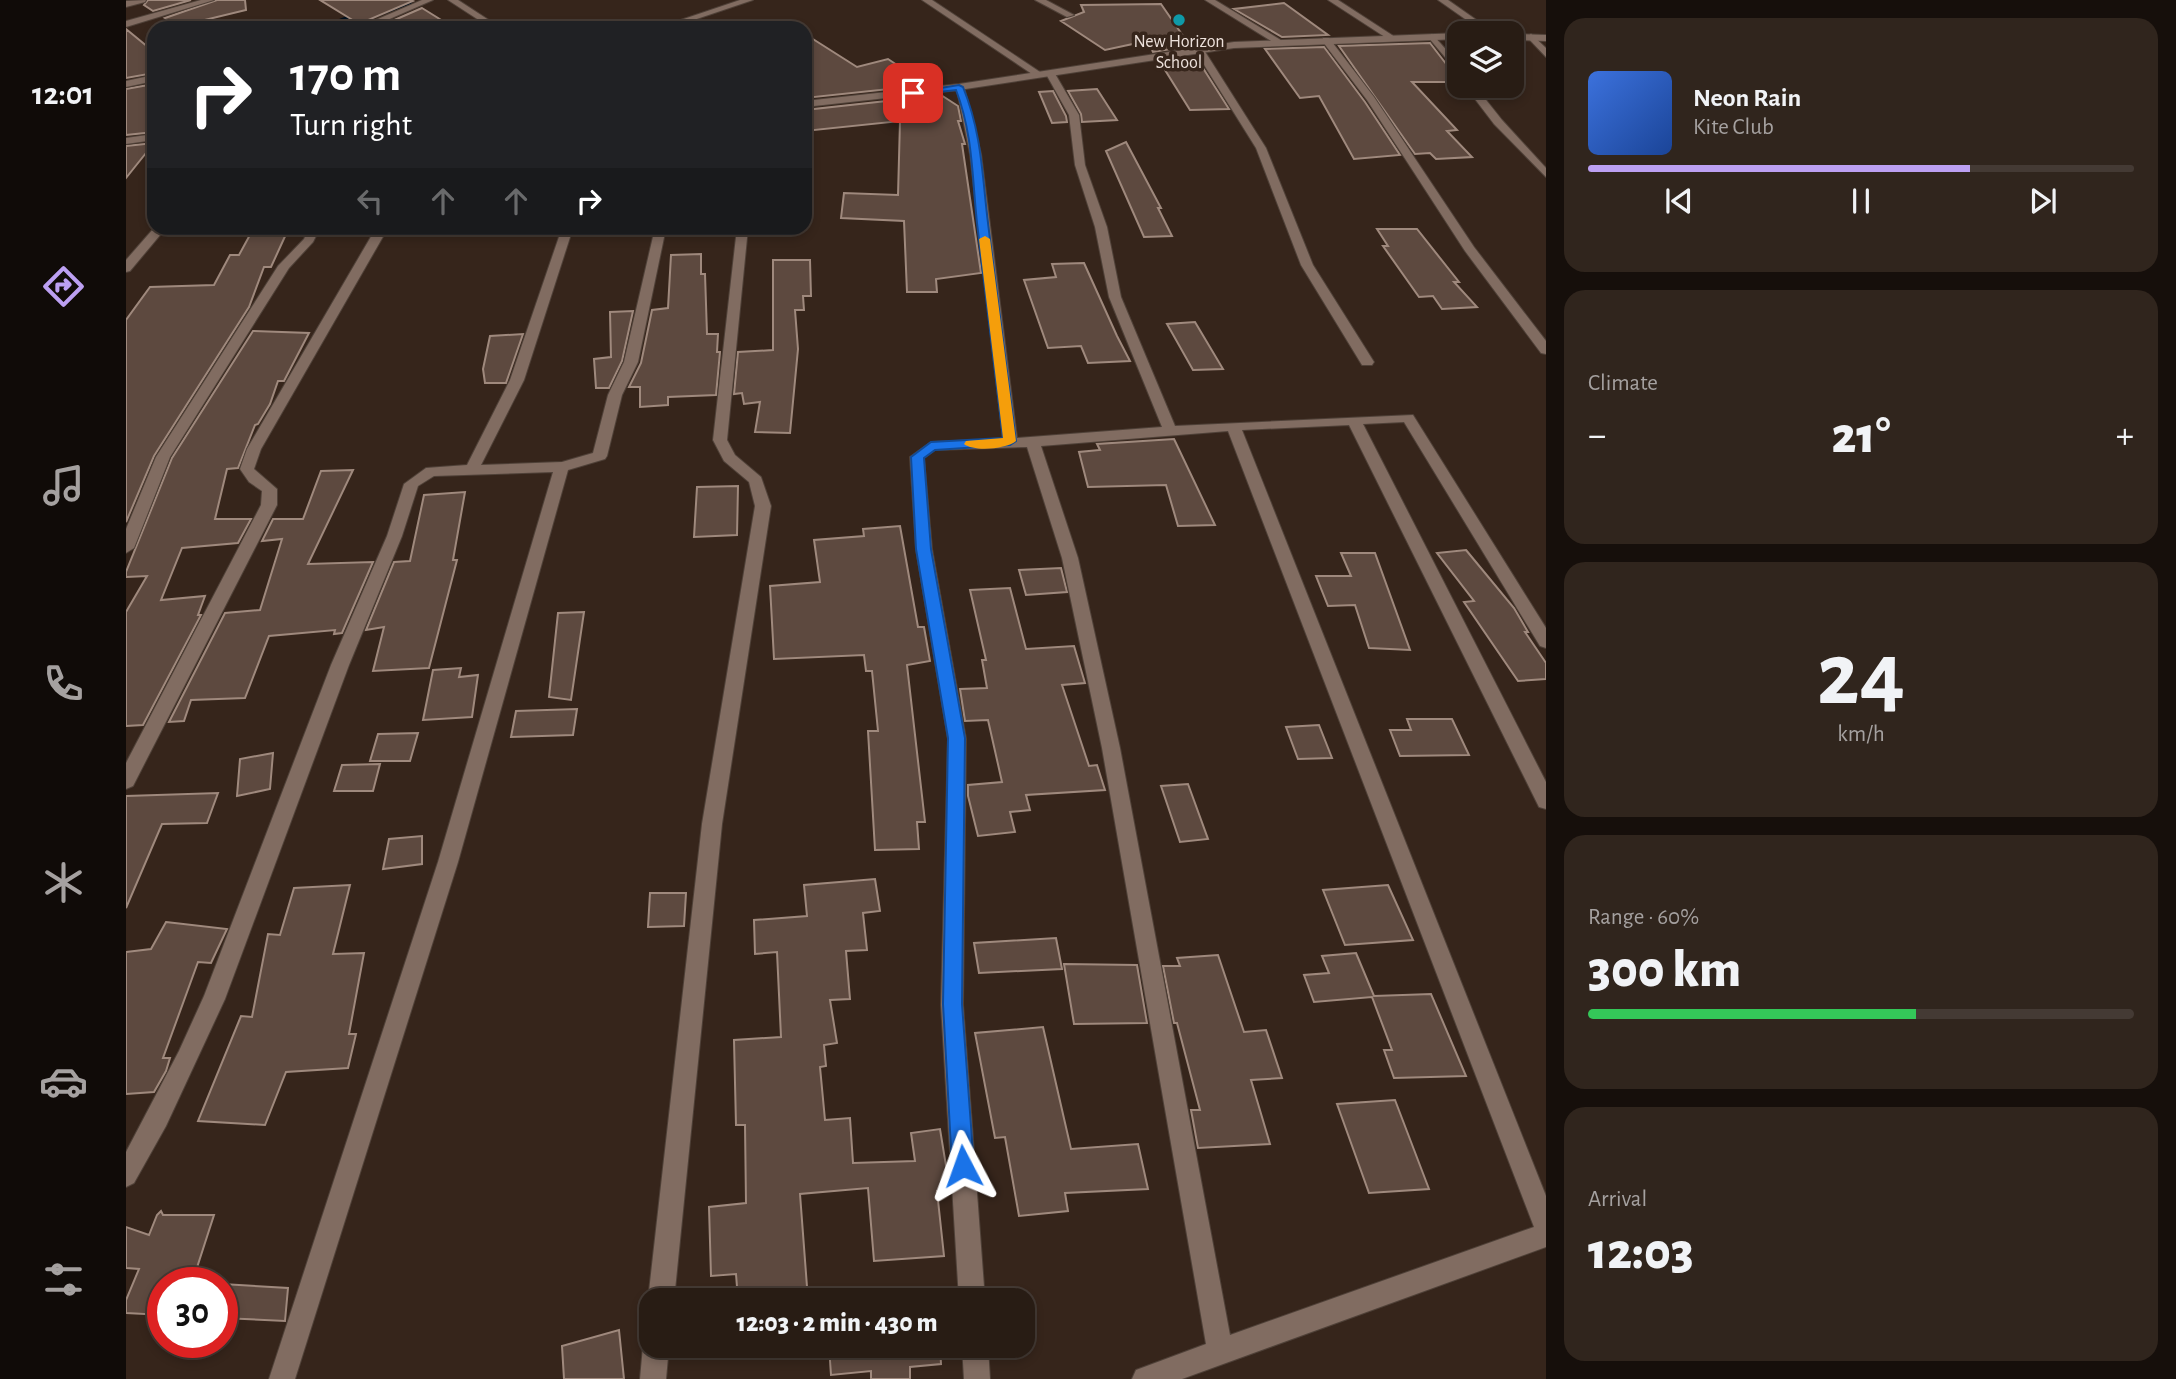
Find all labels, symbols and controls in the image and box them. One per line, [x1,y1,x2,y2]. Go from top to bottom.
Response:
marker: New Horizon School [1171,12,1187,28]
map controls [1447,21,1524,98]
button: layers [1447,21,1524,98]
place label: New Horizon School [1133,33,1225,72]
icon: right [175,49,266,140]
text: 170 m [290,51,401,100]
pin [883,63,943,123]
icon: arrive [894,74,932,112]
text: 12:01 [32,78,94,110]
text: Neon Rain [1693,85,1801,111]
text: Turn right [290,109,412,141]
text: Kite Club [1693,116,1774,139]
icon: left [351,182,389,220]
icon: ahead [424,182,462,220]
icon: ahead [497,182,535,220]
icon: right [570,182,608,220]
icon: previous [1660,182,1698,220]
icon: pause [1842,182,1880,220]
icon: next [2024,182,2062,220]
icon: directions [39,262,88,311]
text: Climate [1588,372,1658,395]
text: 21° [1831,410,1891,462]
text: − [1588,417,1606,455]
text: + [2116,417,2134,455]
icon: music [39,461,88,510]
text: 24 [1817,630,1905,721]
icon: phone [39,659,88,708]
text: km/h [1837,723,1885,746]
icon: climate [39,858,88,907]
text: Range · 60% [1588,906,1699,929]
text: 300 km [1588,944,1741,996]
icon: car [39,1057,88,1106]
position arrow [926,1129,1000,1203]
text: Arrival [1588,1188,1647,1211]
text: 12:03 [1588,1226,1694,1278]
icon: filters [39,1255,88,1304]
speed limit sign: 30 [147,1267,238,1358]
text: 12:03 · 2 min · 430 m [736,1310,938,1336]

